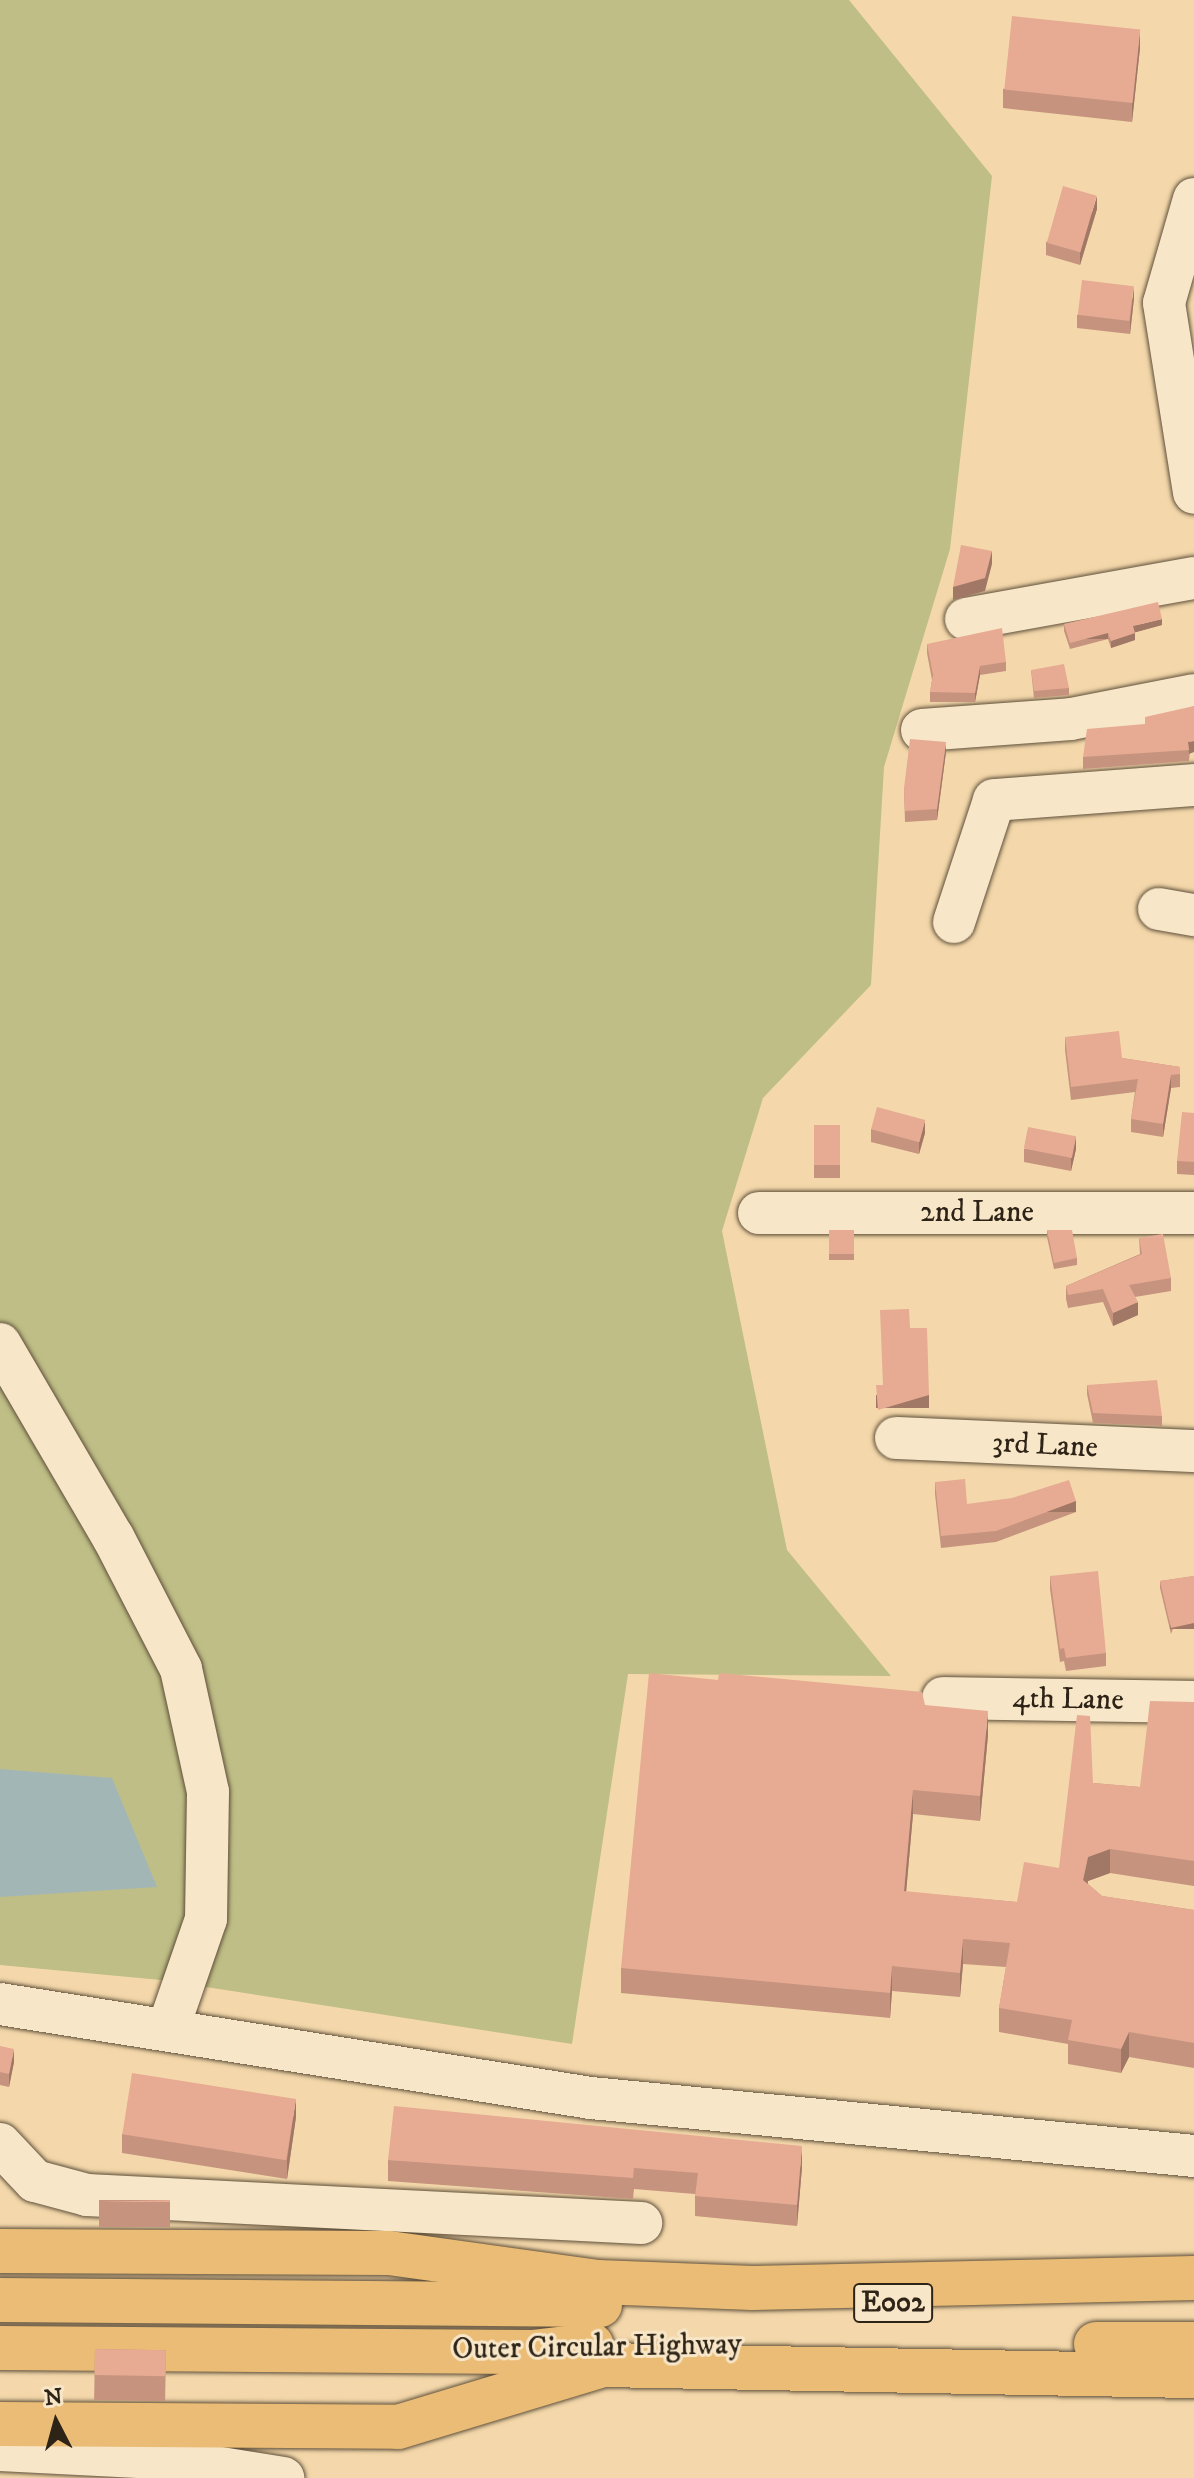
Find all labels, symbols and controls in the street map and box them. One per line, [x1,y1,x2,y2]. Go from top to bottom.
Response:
street label: 2nd Lane [920,1195,1034,1231]
street label: 3rd Lane [991,1425,1099,1467]
street label: 4th Lane [1012,1681,1124,1719]
road number: E002 [853,2279,933,2327]
street label: Outer Circular Highway [452,2327,742,2369]
north arrow [16,2382,96,2462]
text: N [43,2383,64,2412]

